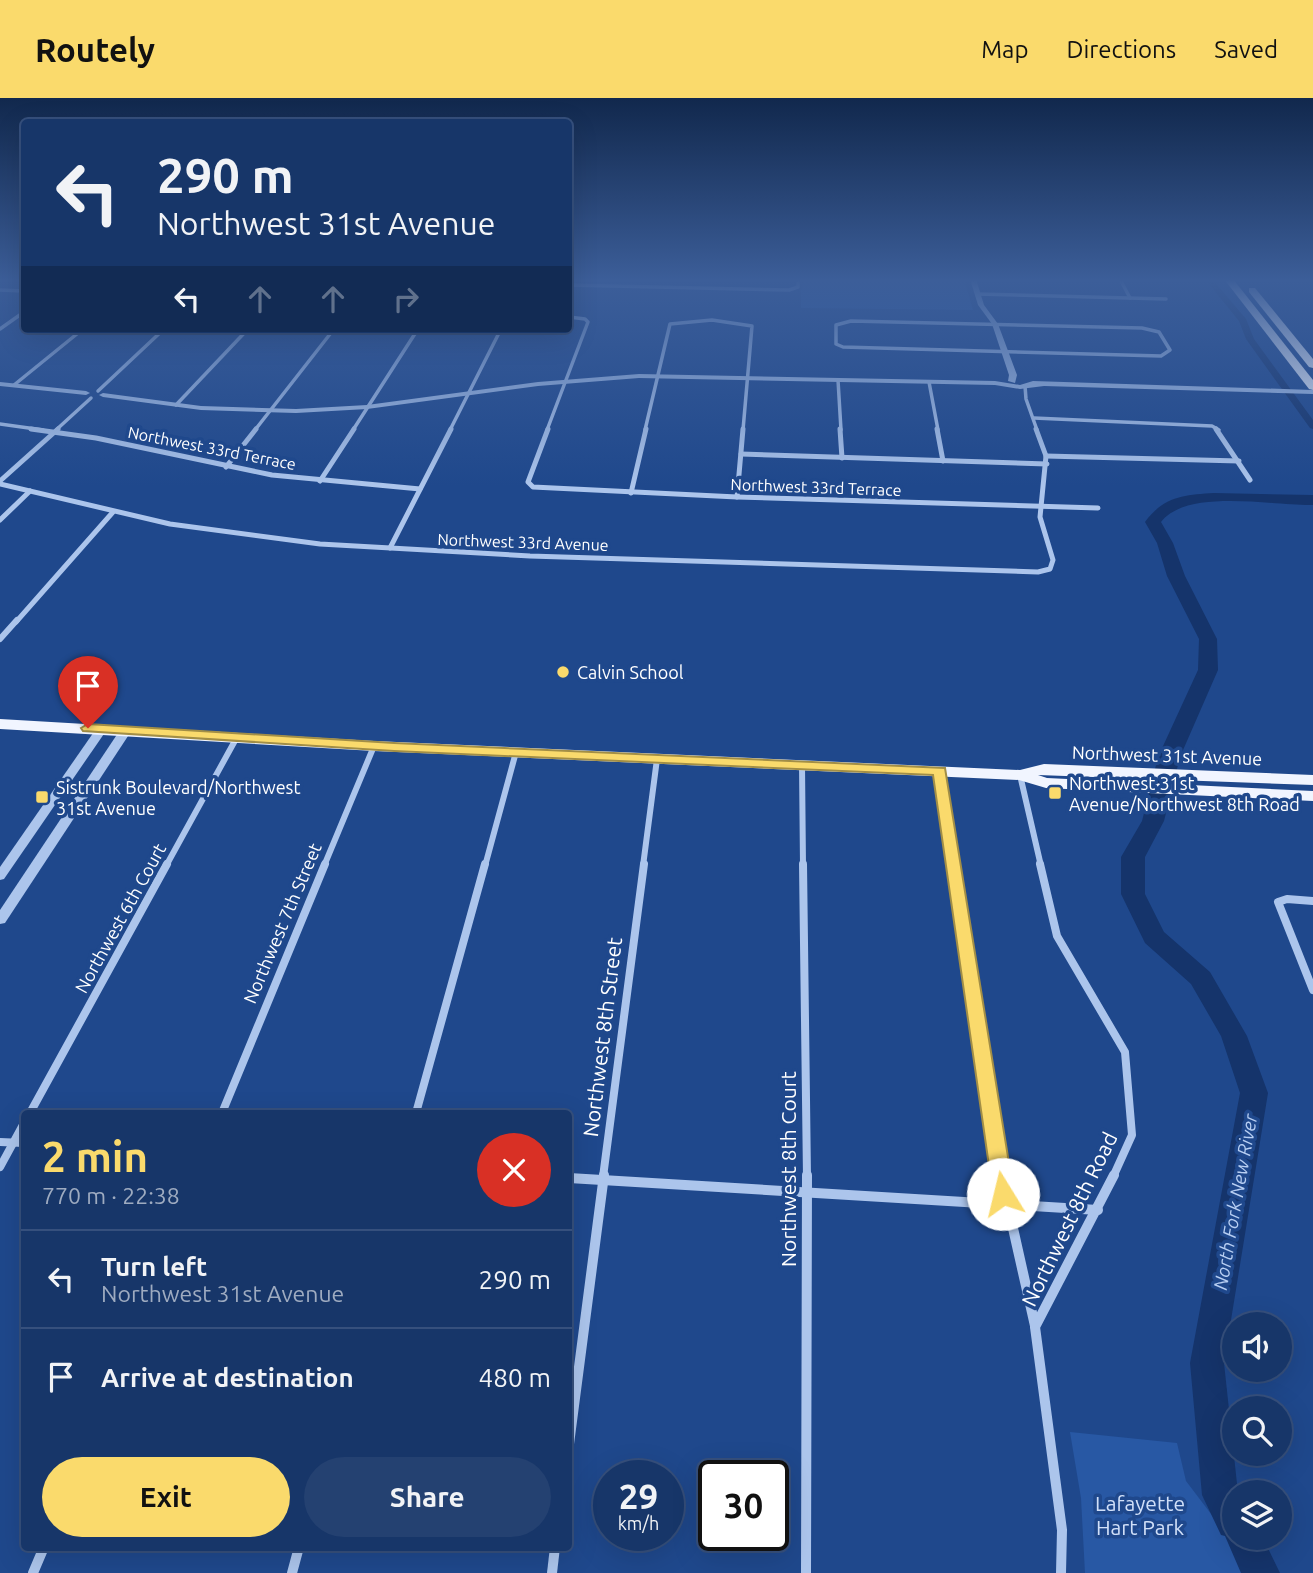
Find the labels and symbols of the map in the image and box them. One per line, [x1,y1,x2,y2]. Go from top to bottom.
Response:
street label: Northwest 33rd Terrace [126,423,298,473]
street label: Northwest 33rd Terrace [730,475,902,499]
street label: Northwest 33rd Avenue [437,530,609,554]
pin [58,656,118,728]
place label: Calvin School [577,662,684,682]
marker: Calvin School [555,664,571,680]
street label: Northwest 31st Avenue [1072,742,1262,768]
place label: Northwest 31st Avenue/Northwest 8th Road [1069,773,1300,814]
place label: Sistrunk Boulevard/Northwest 31st Avenue [56,777,300,818]
marker: Northwest 31st Avenue/Northwest 8th Road [1047,785,1063,801]
marker: Sistrunk Boulevard/Northwest 31st Avenue [34,789,50,805]
street label: Northwest 6th Court [71,840,169,996]
street label: Northwest 7th Street [239,840,325,1006]
street label: Northwest 8th Street [578,936,626,1138]
street label: Northwest 8th Court [776,1071,800,1267]
water label: North Fork New River [1209,1111,1261,1292]
street label: Northwest 8th Road [1016,1128,1122,1310]
position arrow [966,1157,1040,1231]
speed limit sign: 30 [698,1460,789,1551]
park label: Lafayette Hart Park [1095,1491,1185,1539]

